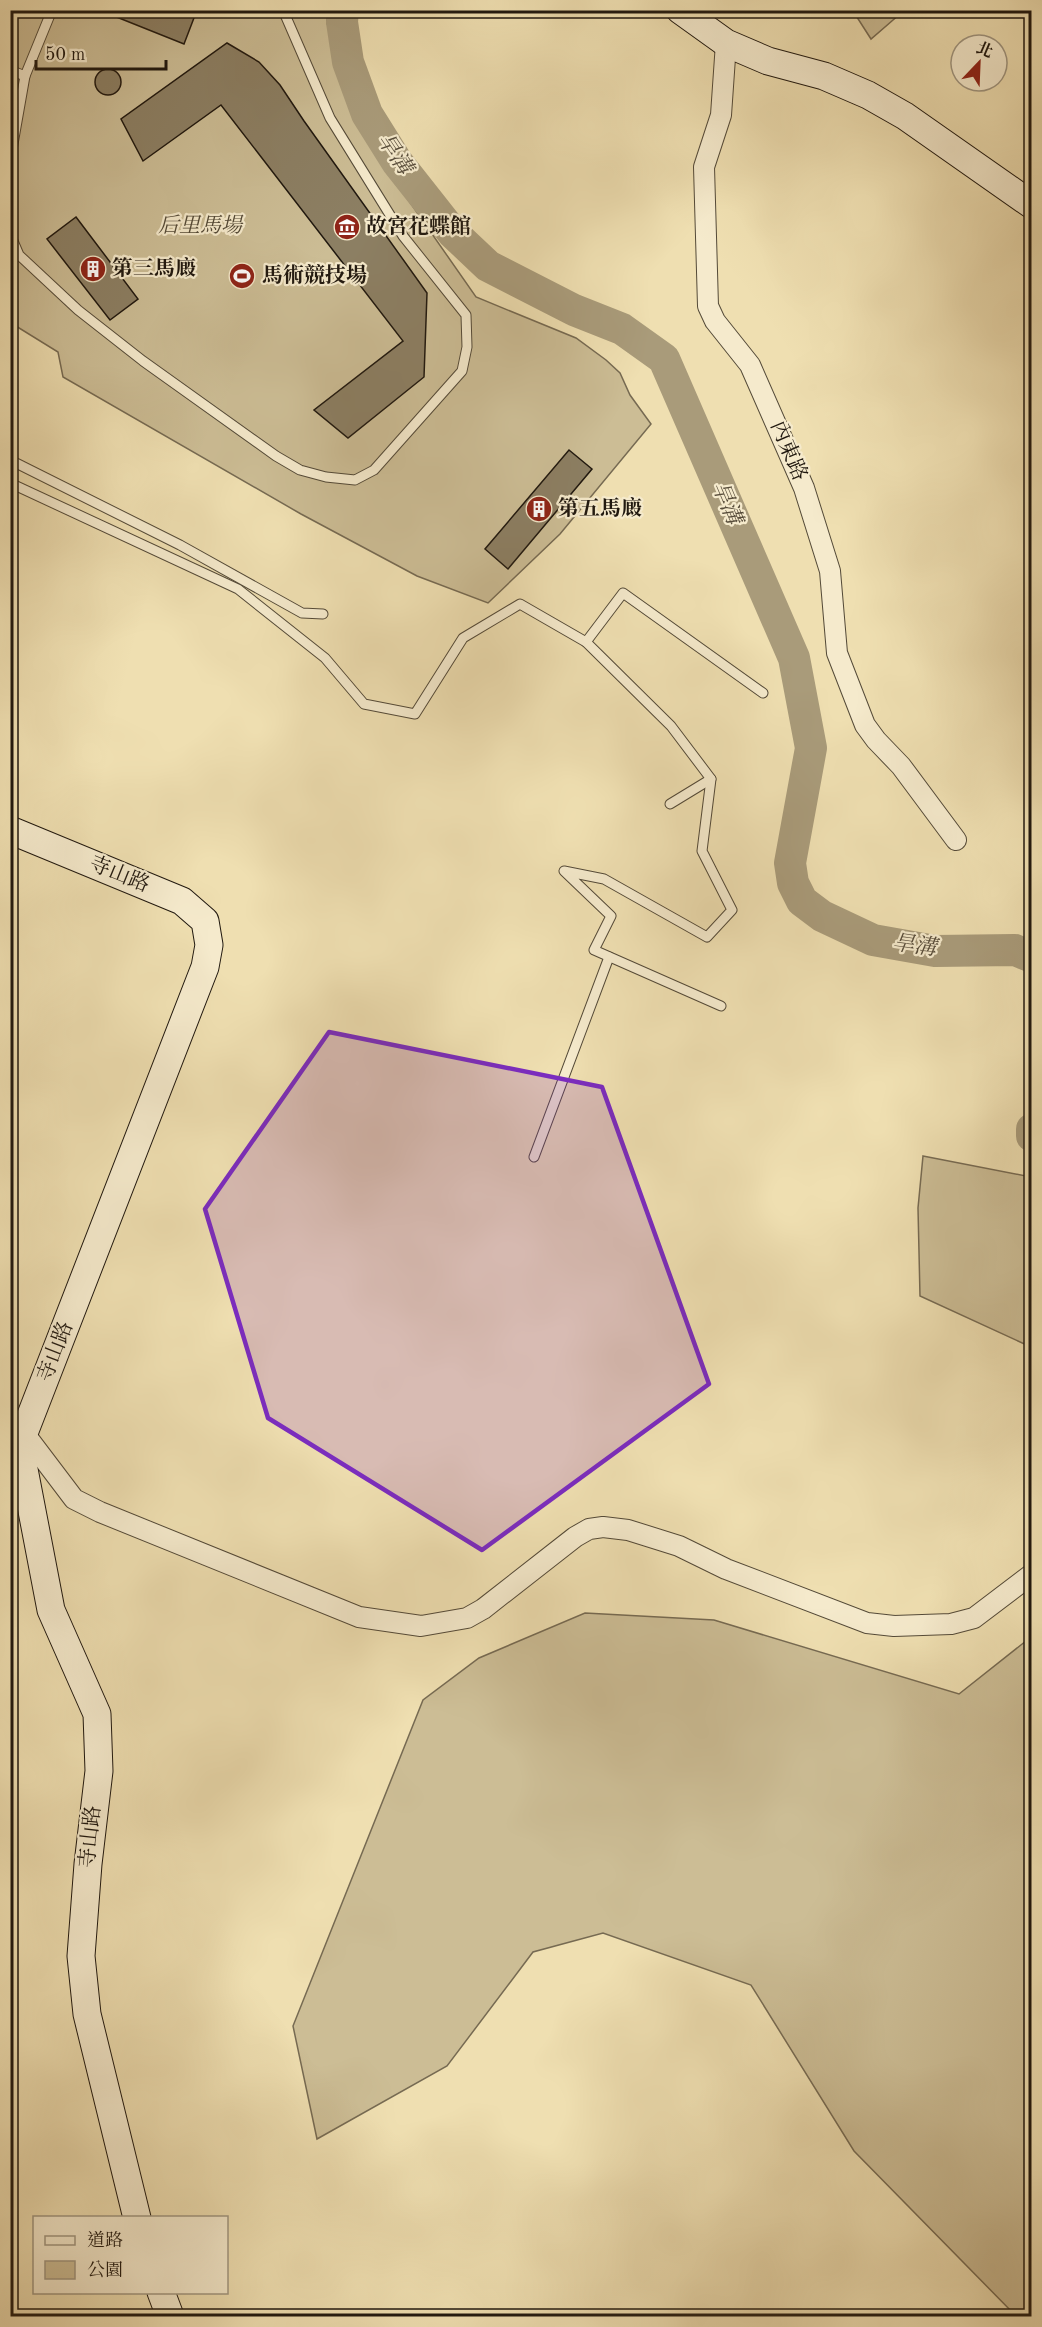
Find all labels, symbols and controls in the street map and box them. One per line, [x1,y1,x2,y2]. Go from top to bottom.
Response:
scale bar [36,33,166,71]
north arrow [949,33,1009,93]
text: 北 [974,39,995,62]
text: 50 m [45,46,85,64]
water label: 旱溝 [373,128,419,181]
museum icon: 故宮花蝶館 [332,212,362,242]
park label: 后里馬場 [158,214,244,237]
place label: 故宮花蝶館 [366,214,471,238]
building icon: 第三馬廄 [78,254,108,284]
place label: 第三馬廄 [112,256,196,280]
sports icon: 馬術競技場 [227,261,257,291]
place label: 馬術競技場 [262,263,367,287]
street label: 內東路 [766,417,812,484]
water label: 旱溝 [707,478,748,530]
building icon: 第五馬廄 [524,494,554,524]
place label: 第五馬廄 [558,496,642,520]
street label: 寺山路 [86,852,153,897]
water label: 旱溝 [891,930,941,960]
street label: 寺山路 [33,1318,77,1385]
street label: 寺山路 [75,1804,105,1869]
legend [33,2216,228,2294]
text: 道路 [87,2230,123,2250]
text: 公園 [87,2260,123,2280]

